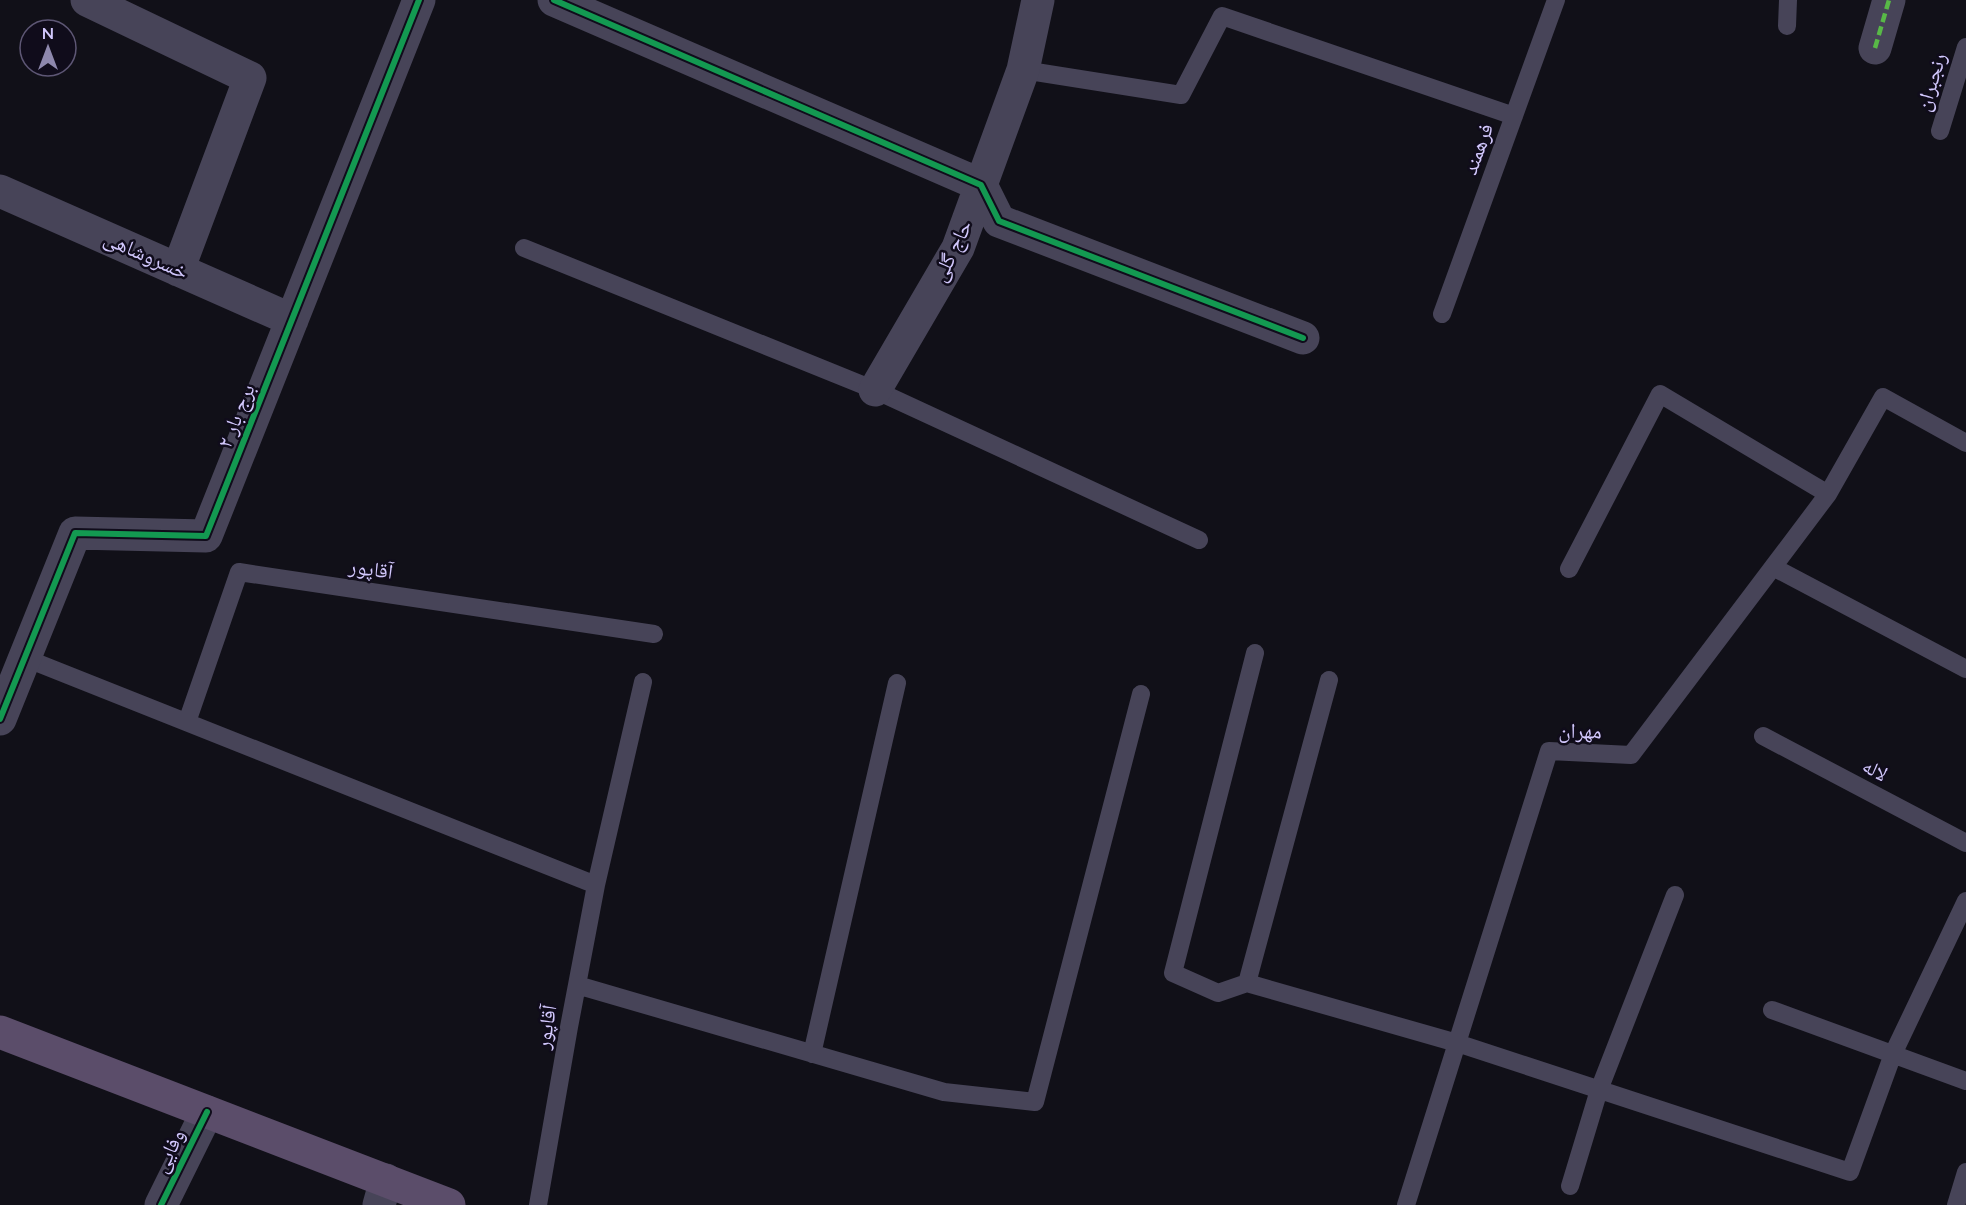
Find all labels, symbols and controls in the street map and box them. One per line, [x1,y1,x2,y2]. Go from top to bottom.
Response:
north arrow [18,18,78,78]
text: N [42,23,54,42]
street label: رنجبران [1909,49,1951,114]
street label: فرهمند [1456,119,1497,178]
street label: حاج گلی [925,215,978,286]
street label: خسروشاهی [100,224,193,285]
street label: برج بار ۲ [210,380,261,452]
street label: آقاپور [346,552,396,584]
street label: مهران [1558,717,1602,743]
street label: لاله [1859,752,1893,786]
street label: آقاپور [528,1002,562,1052]
street label: وفایی [146,1124,191,1177]

